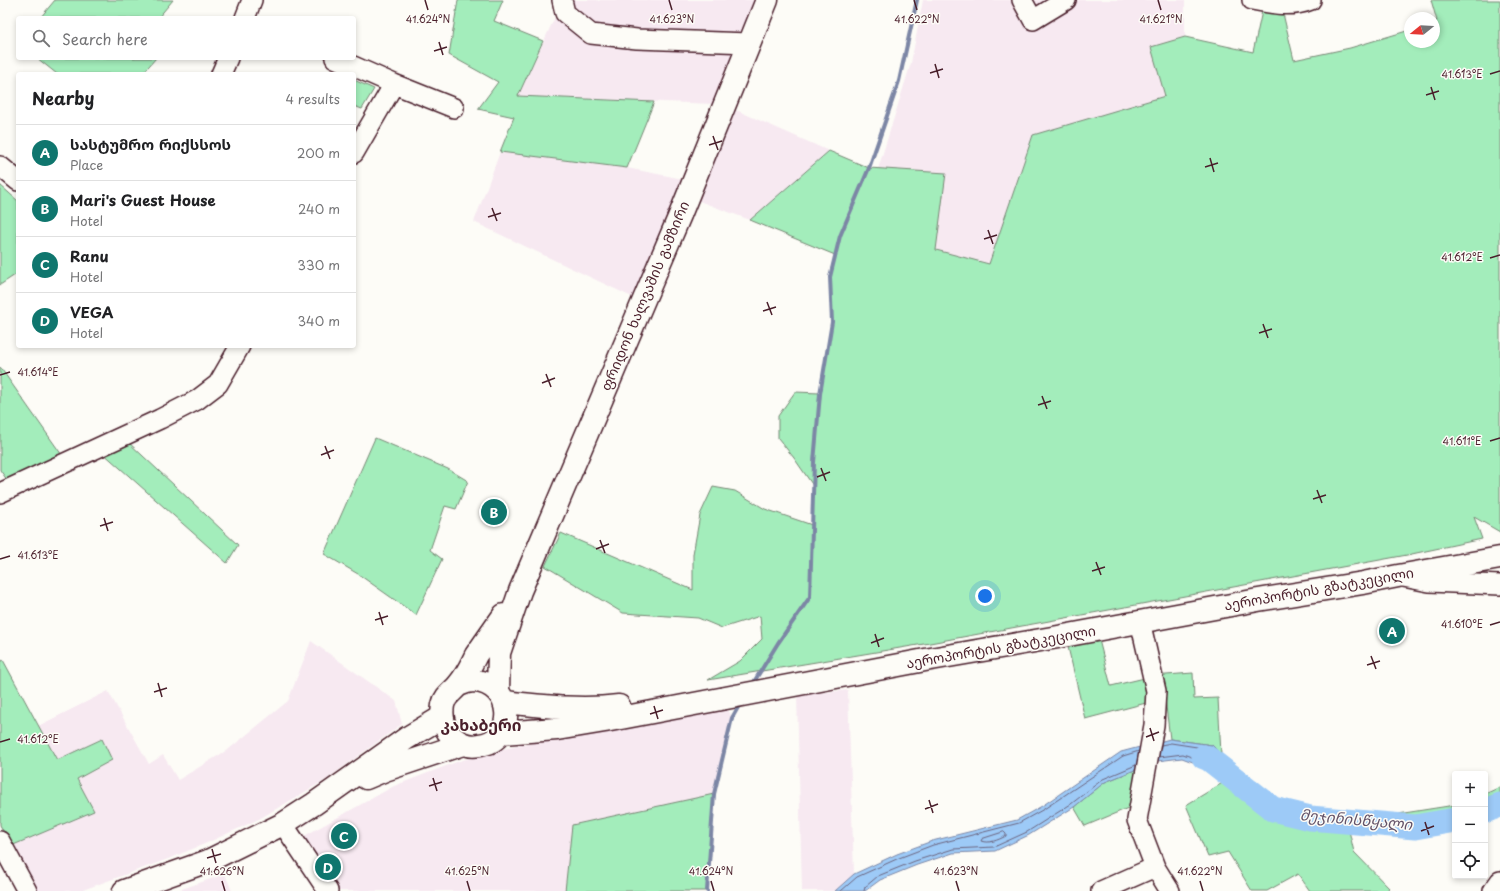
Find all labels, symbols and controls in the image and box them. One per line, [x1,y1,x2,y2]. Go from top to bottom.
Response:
text: 41.624°N [406,11,451,26]
text: 41.623°N [650,11,695,26]
text: 41.622°N [894,11,940,26]
text: 41.621°N [1139,11,1183,26]
north arrow [1404,12,1440,48]
search box [16,16,356,60]
icon: search [30,27,52,49]
text: Search here [62,27,148,50]
text: 41.613°E [1441,66,1483,81]
text: Nearby [32,85,94,111]
text: 4 results [286,89,340,108]
text: სასტუმრო რიქსსოს [70,132,231,155]
text: A [40,143,50,162]
text: 200 m [297,143,340,162]
text: Place [70,155,103,174]
text: Mari's Guest House [70,188,216,211]
street label: ფრიდონ ხალვაშის გამზირი [595,198,694,394]
text: B [41,199,49,218]
text: 240 m [298,199,340,218]
text: Hotel [70,211,103,230]
text: Ranu [70,244,109,267]
text: 41.612°E [1441,249,1483,264]
text: C [40,255,50,274]
text: 330 m [297,255,340,274]
text: Hotel [70,267,103,286]
text: VEGA [70,300,113,323]
text: D [40,311,50,330]
text: 340 m [297,311,340,330]
text: Hotel [70,323,103,342]
text: 41.614°E [17,364,59,379]
text: 41.611°E [1443,433,1481,448]
pin: B [481,497,507,527]
text: 41.613°E [17,547,59,562]
street label: აეროპორტის გზატკეცილი [1223,561,1415,616]
your location [975,586,995,606]
pin: A [1379,616,1405,646]
text: 41.610°E [1441,616,1483,631]
street label: აეროპორტის გზატკეცილი [905,619,1097,674]
district label: კახაბერი [440,712,522,736]
text: 41.612°E [17,731,59,746]
map controls [1452,771,1488,879]
button: + [1452,771,1488,807]
water label: მეჯინისწყალი [1299,802,1415,835]
button: − [1452,807,1488,843]
pin: C [331,821,357,851]
button: locate [1452,843,1488,879]
pin: D [315,852,341,882]
text: 41.626°N [200,863,244,878]
text: 41.625°N [445,863,489,878]
text: 41.624°N [689,863,734,878]
text: 41.623°N [934,863,979,878]
text: 41.622°N [1177,863,1223,878]

